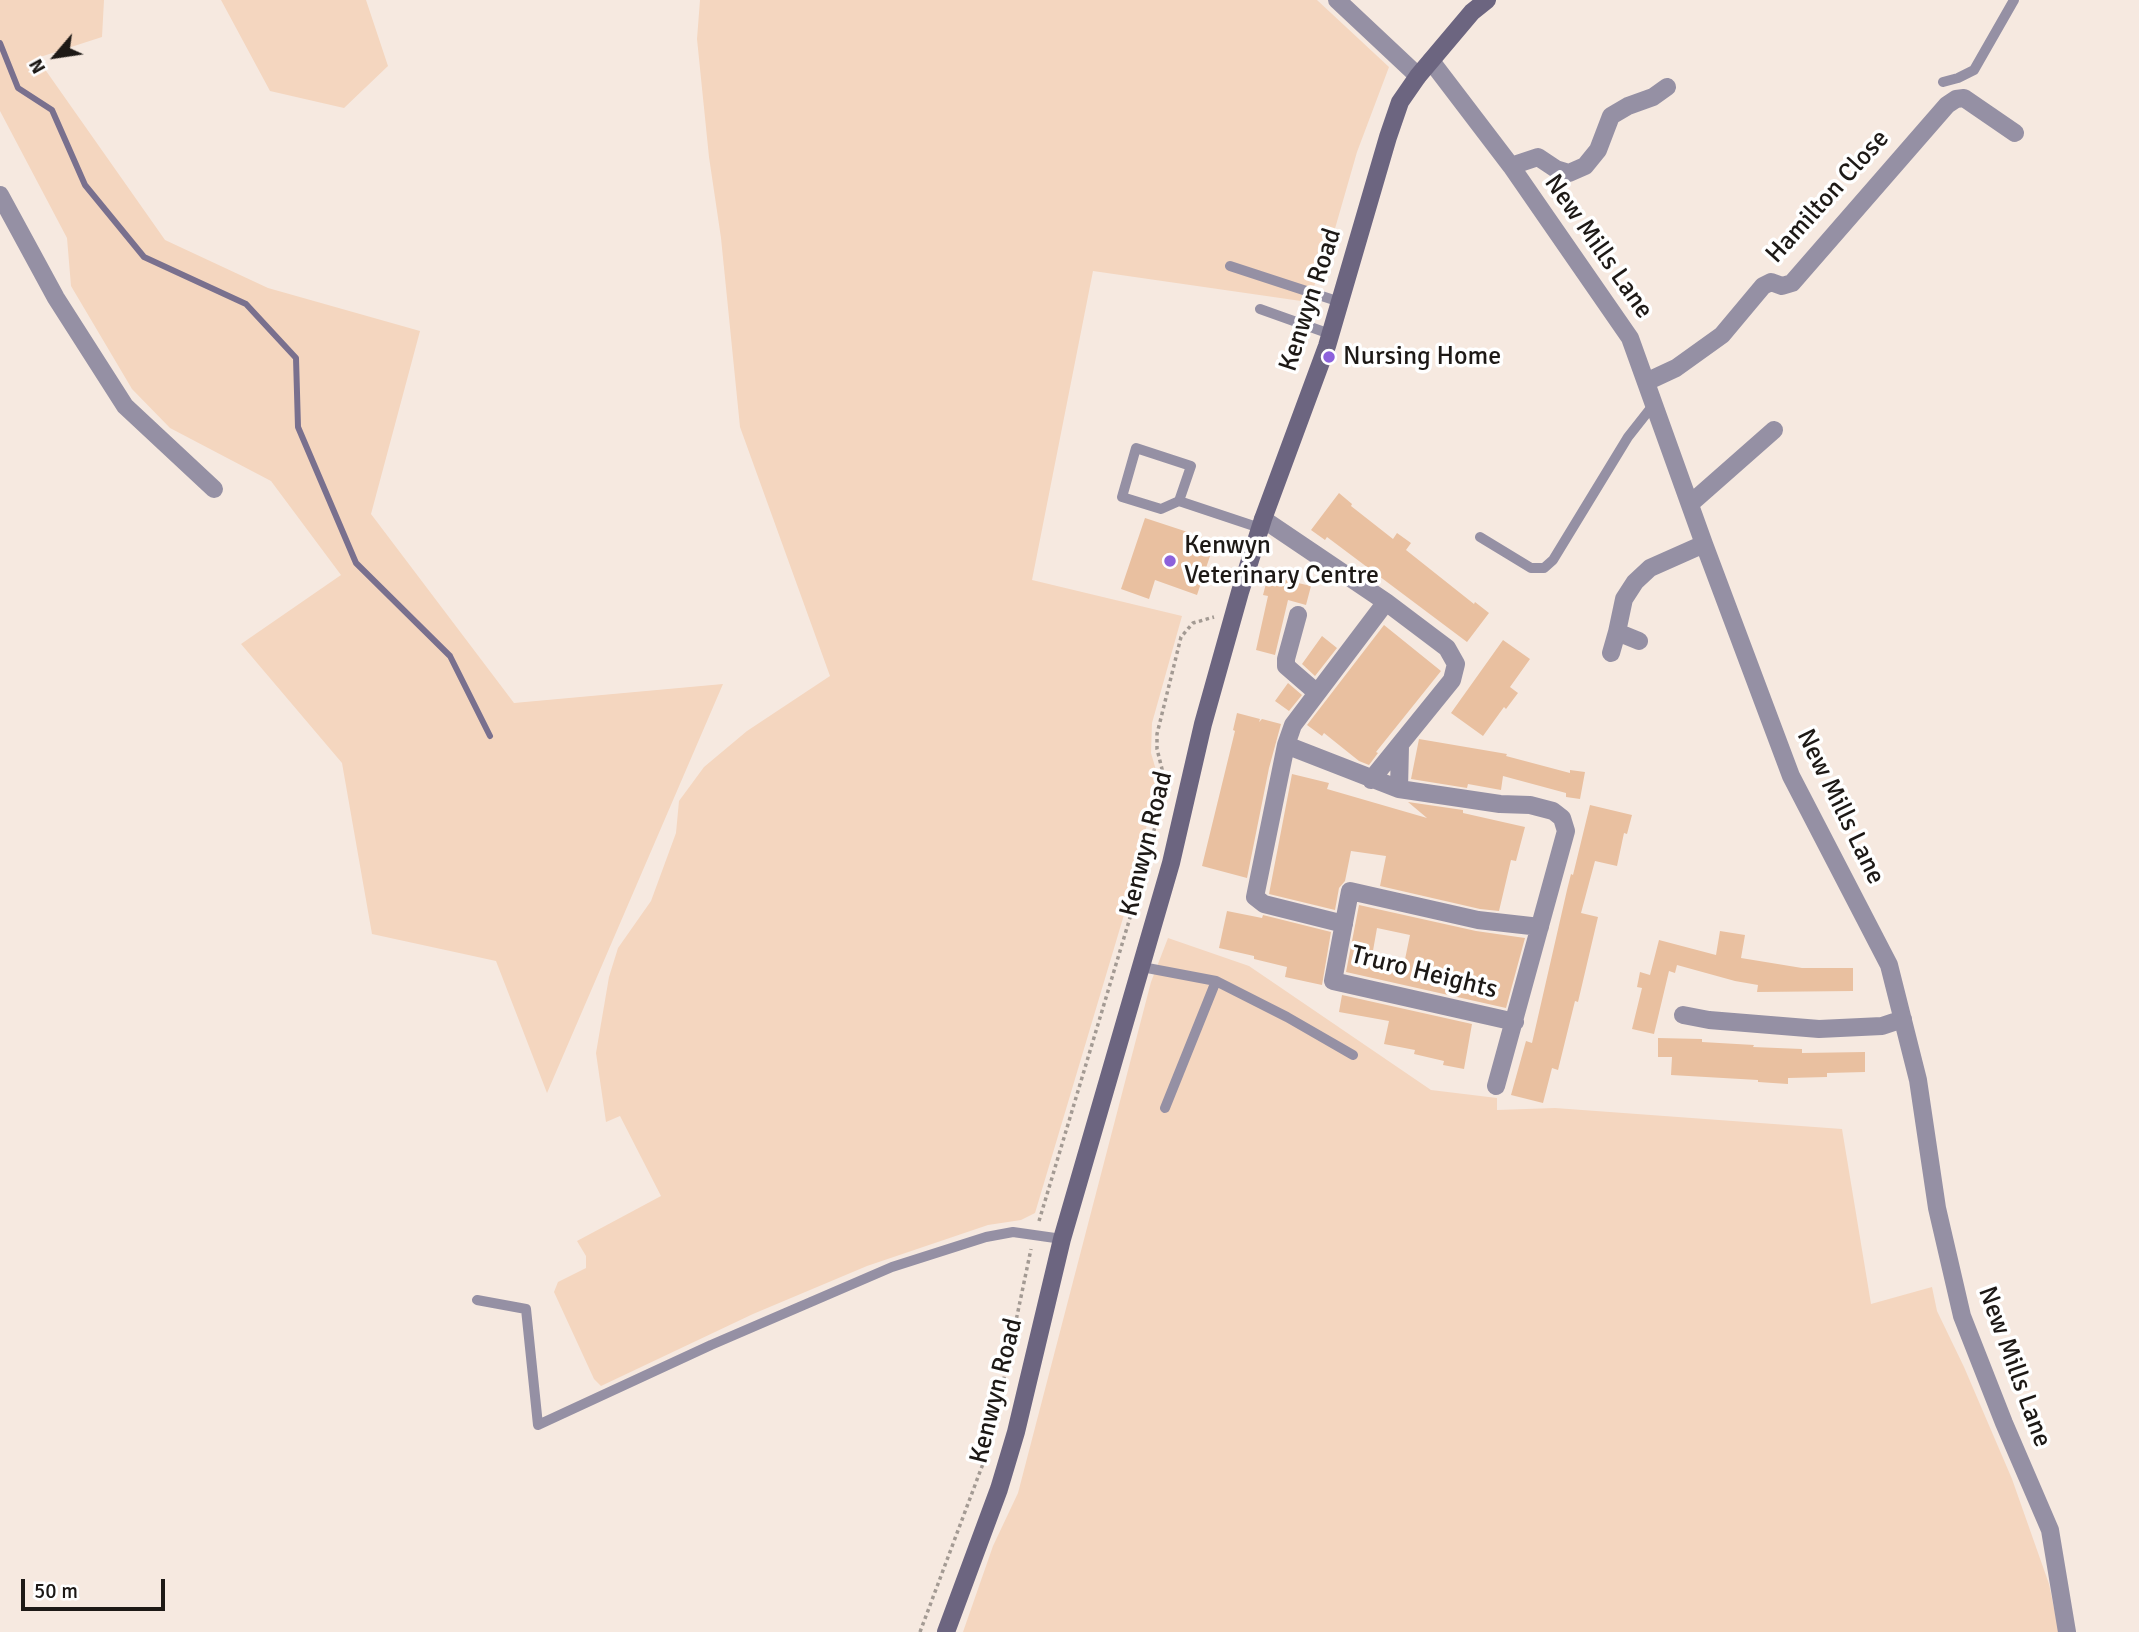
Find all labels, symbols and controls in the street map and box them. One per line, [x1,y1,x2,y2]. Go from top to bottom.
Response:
north arrow [21,21,91,91]
text: N [24,55,51,78]
street label: Hamilton Close [1760,124,1896,270]
street label: New Mills Lane [1537,169,1659,325]
street label: Kenwyn Road [1273,225,1349,375]
place label: Nursing Home [1343,341,1501,373]
marker: Nursing Home [1321,349,1337,365]
place label: Kenwyn Veterinary Centre [1184,530,1379,592]
marker: Kenwyn Veterinary Centre [1162,553,1178,569]
street label: New Mills Lane [1789,724,1891,890]
street label: Kenwyn Road [1114,768,1180,920]
street label: Truro Heights [1348,940,1500,1006]
street label: New Mills Lane [1970,1282,2058,1452]
street label: Kenwyn Road [964,1315,1030,1467]
scale bar [24,1566,168,1610]
text: 50 m [34,1578,78,1604]

